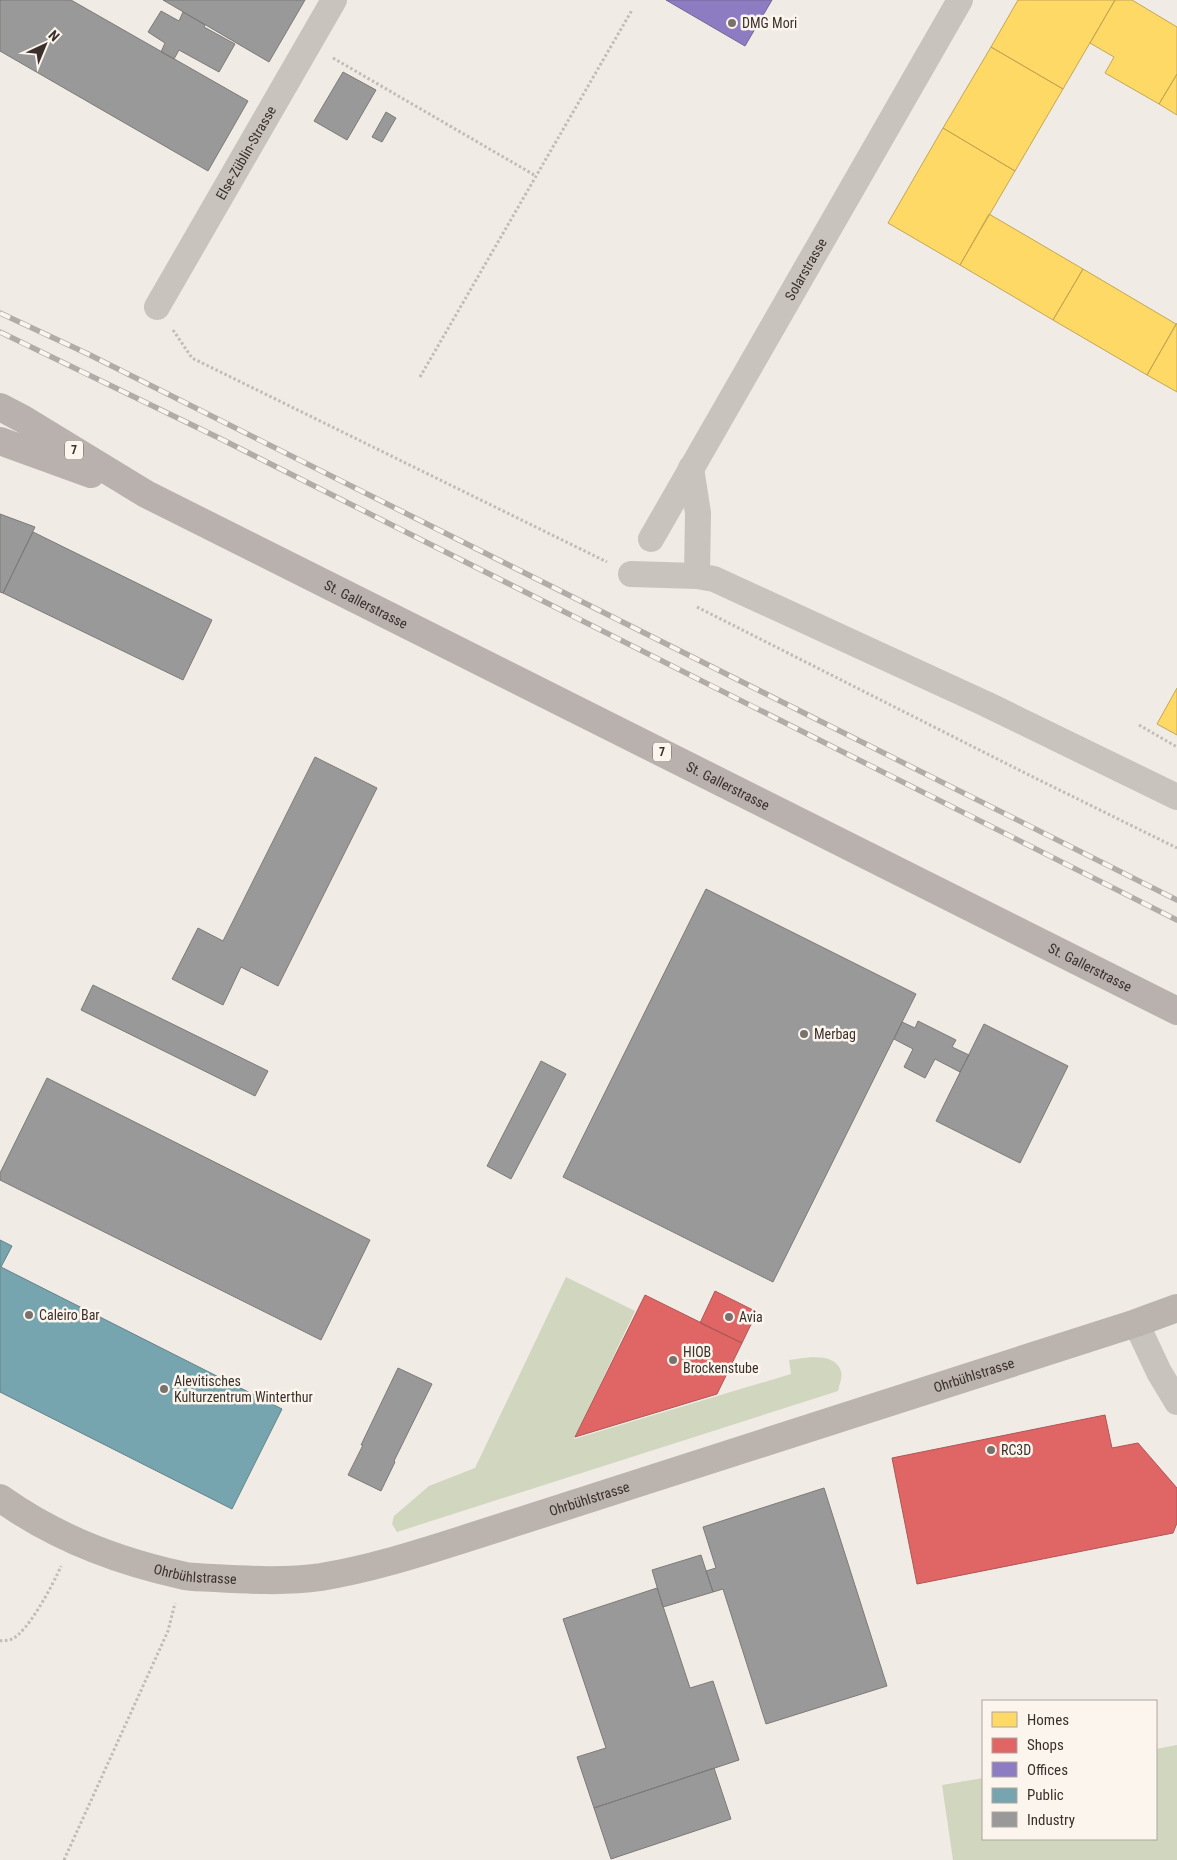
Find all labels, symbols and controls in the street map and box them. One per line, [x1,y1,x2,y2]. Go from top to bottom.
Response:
place label: DMG Mori [742,15,797,31]
marker: DMG Mori [726,17,738,29]
north arrow [20,20,70,70]
text: N [45,27,63,44]
street label: Else-Züblin-Strasse [213,103,279,203]
street label: Solarstrasse [782,235,830,303]
road number: 7 [65,440,83,460]
street label: St. Gallerstrasse [322,577,411,632]
road number: 7 [653,742,671,762]
street label: St. Gallerstrasse [684,758,773,814]
street label: St. Gallerstrasse [1046,940,1135,995]
place label: Merbag [814,1026,856,1042]
marker: Merbag [798,1028,810,1040]
place label: Caleiro Bar [39,1307,100,1323]
marker: Caleiro Bar [23,1309,35,1321]
place label: Avia [739,1309,763,1325]
marker: Avia [723,1311,735,1323]
place label: HIOB Brockenstube [683,1344,759,1376]
marker: HIOB Brockenstube [667,1354,679,1366]
street label: Ohrbühlstrasse [932,1355,1017,1396]
place label: Alevitisches Kulturzentrum Winterthur [174,1373,313,1405]
marker: Alevitisches Kulturzentrum Winterthur [158,1383,170,1395]
place label: RC3D [1001,1442,1031,1458]
marker: RC3D [985,1444,997,1456]
street label: Ohrbühlstrasse [547,1478,632,1519]
street label: Ohrbühlstrasse [152,1561,237,1587]
legend [982,1700,1157,1840]
text: Homes [1027,1711,1069,1729]
text: Shops [1027,1736,1064,1754]
text: Offices [1027,1761,1068,1779]
text: Public [1027,1786,1064,1804]
text: Industry [1027,1811,1075,1829]

